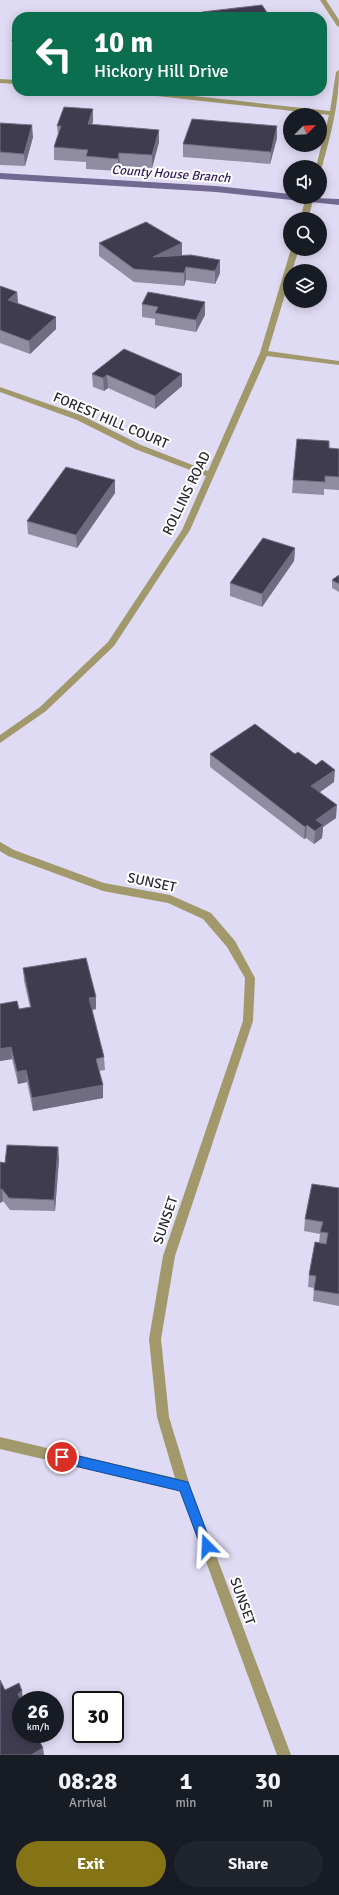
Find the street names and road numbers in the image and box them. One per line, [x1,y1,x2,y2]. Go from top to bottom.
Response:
street label: FOREST HILL COURT [51,389,171,452]
street label: ROLLINS ROAD [159,449,214,538]
street label: SUNSET [126,869,178,896]
street label: SUNSET [149,1194,182,1246]
street label: SUNSET [226,1575,259,1627]

